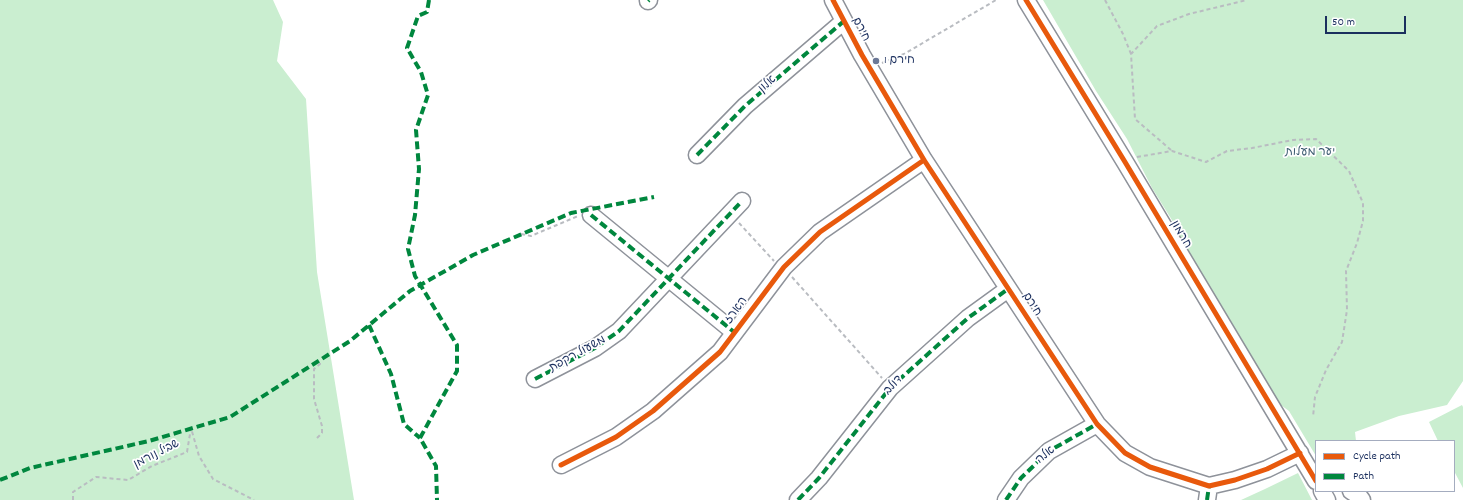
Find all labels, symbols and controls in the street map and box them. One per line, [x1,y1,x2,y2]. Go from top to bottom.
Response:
scale bar [1327,8,1408,34]
text: 50 m [1332,14,1355,31]
street label: חירם [848,15,872,45]
place label: חירם 1 [884,54,915,68]
marker: חירם 1 [871,56,881,66]
street label: אלון [756,73,780,97]
park label: יער מעלות [1285,146,1335,160]
street label: חרמון [1166,218,1194,252]
street label: חירם [1018,290,1044,320]
street label: הארז [722,295,752,327]
street label: משעול רקפת [547,334,609,376]
street label: דולב [881,373,907,399]
street label: שביל נורמן [132,437,182,473]
legend [1315,440,1455,492]
street label: אלה [1033,444,1059,468]
text: Cycle path [1353,448,1401,465]
text: Path [1353,468,1374,485]

